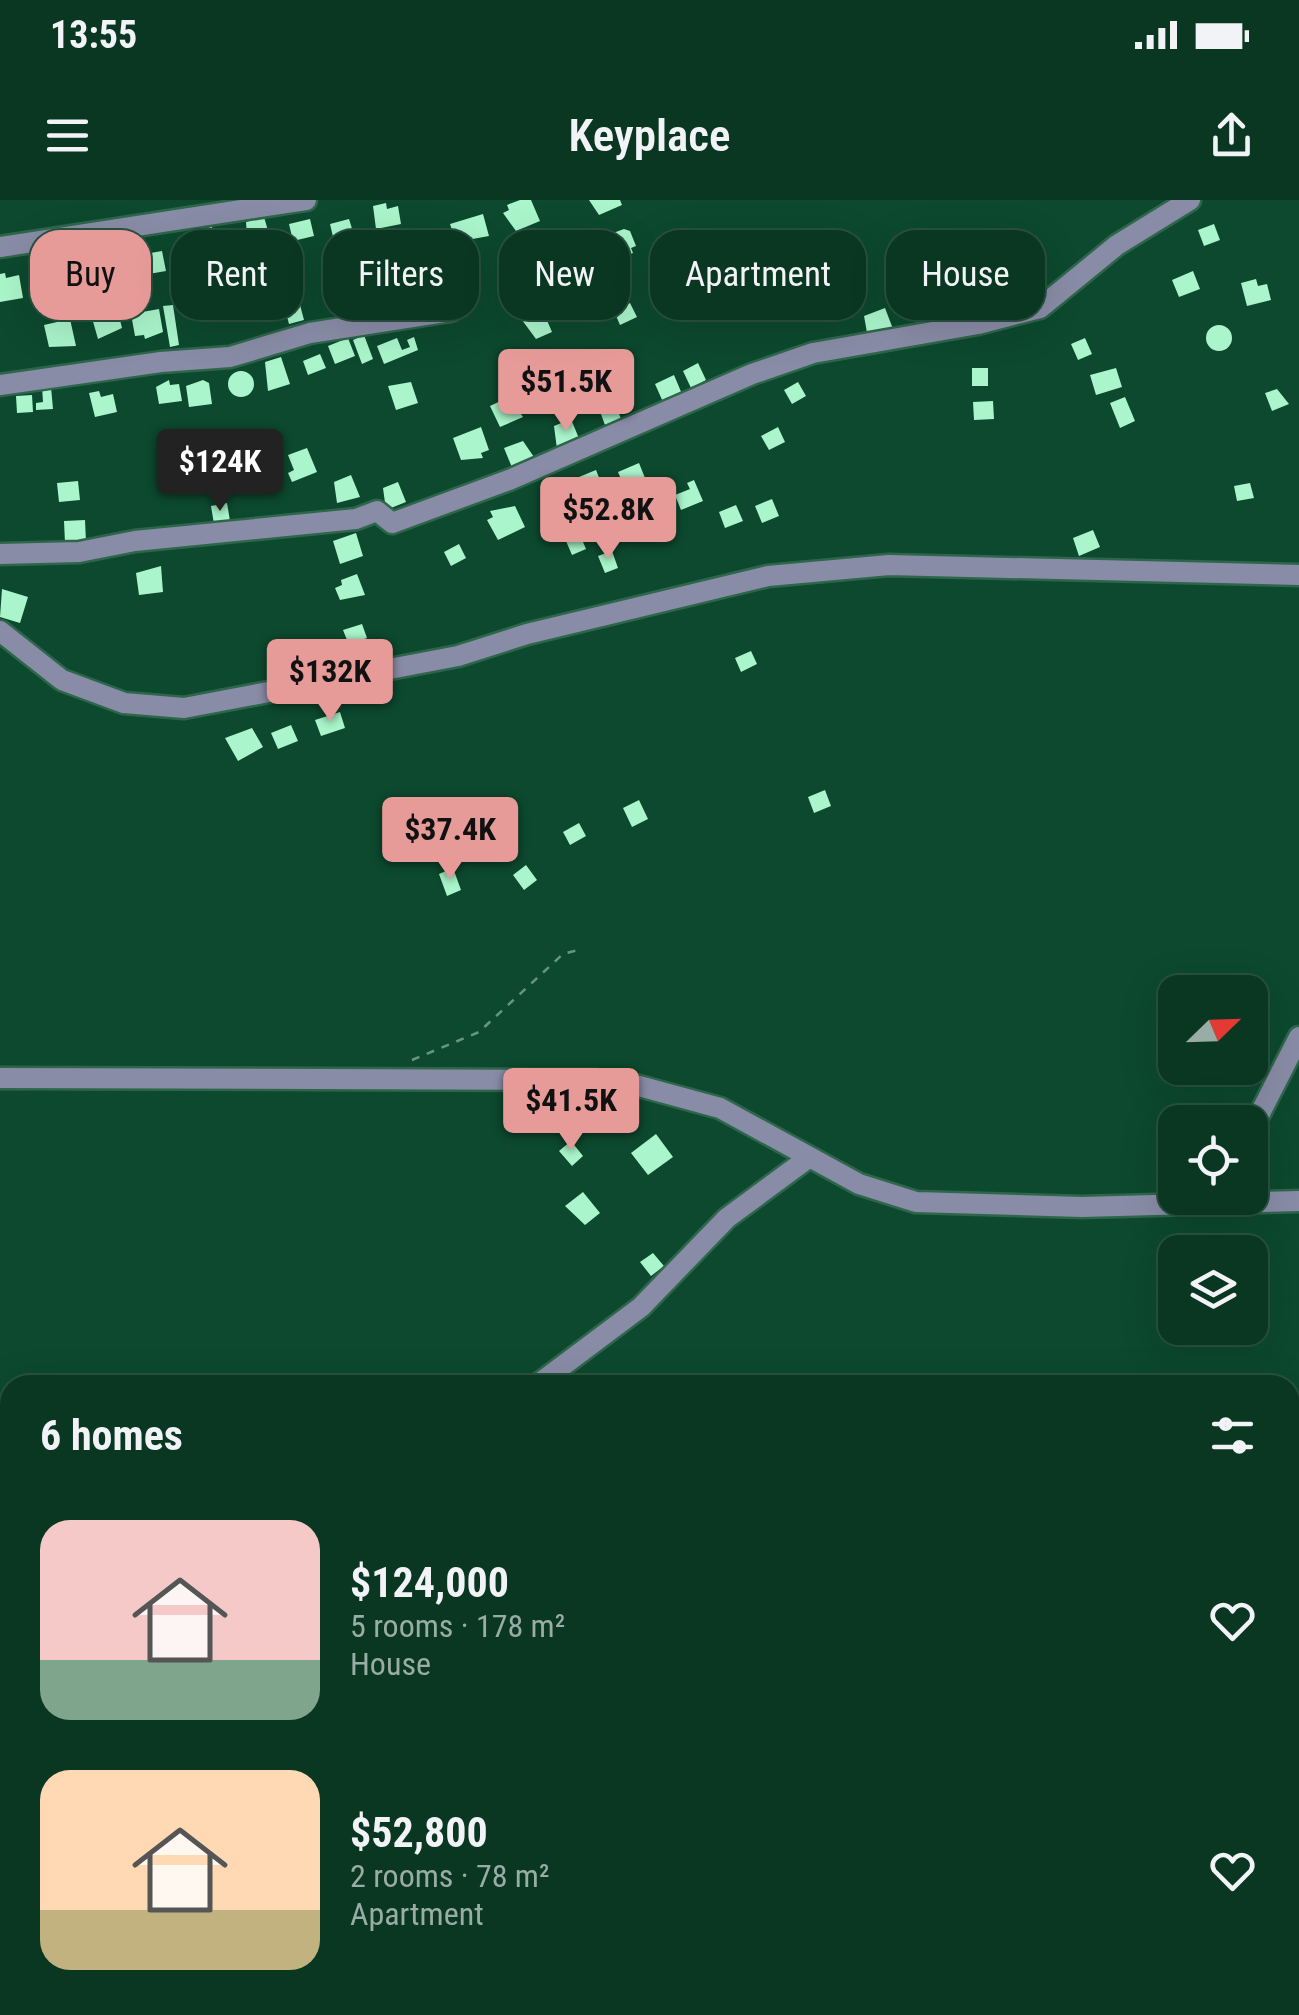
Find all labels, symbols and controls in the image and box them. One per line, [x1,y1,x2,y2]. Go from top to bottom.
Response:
text: 13:55 [50,13,137,57]
icon: menu [40,108,95,163]
icon: share [1204,108,1259,163]
text: Keyplace [569,109,730,162]
chip: Buy [30,230,151,320]
chip: Rent [171,230,303,320]
chip: Filters [323,230,479,320]
chip: New [499,230,630,320]
chip: Apartment [650,230,866,320]
chip: House [886,230,1045,320]
pin: $51.5K [485,349,647,434]
text: $51.5K [520,362,612,400]
pin: $124K [150,429,290,514]
text: $124K [179,442,261,480]
pin: $52.8K [527,477,689,562]
text: $52.8K [562,490,654,528]
pin: $132K [260,639,400,724]
text: $132K [289,652,371,690]
pin: $37.4K [369,797,531,882]
text: $37.4K [404,810,496,848]
north arrow [1158,975,1268,1085]
map controls [1158,975,1268,1345]
pin: $41.5K [490,1068,652,1153]
text: $41.5K [525,1081,617,1119]
button: locate [1158,1105,1268,1215]
button: layers [1158,1235,1268,1345]
icon: filters [1205,1408,1260,1463]
text: 6 homes [40,1411,183,1460]
text: $124,000 [350,1558,509,1607]
icon: home [120,1560,240,1680]
icon: heart [1205,1593,1260,1648]
text: 5 rooms · 178 m² [350,1607,565,1645]
text: House [350,1645,431,1683]
text: $52,800 [350,1808,488,1857]
icon: home [120,1810,240,1930]
icon: heart [1205,1843,1260,1898]
text: 2 rooms · 78 m² [350,1857,549,1895]
text: Apartment [350,1895,484,1933]

